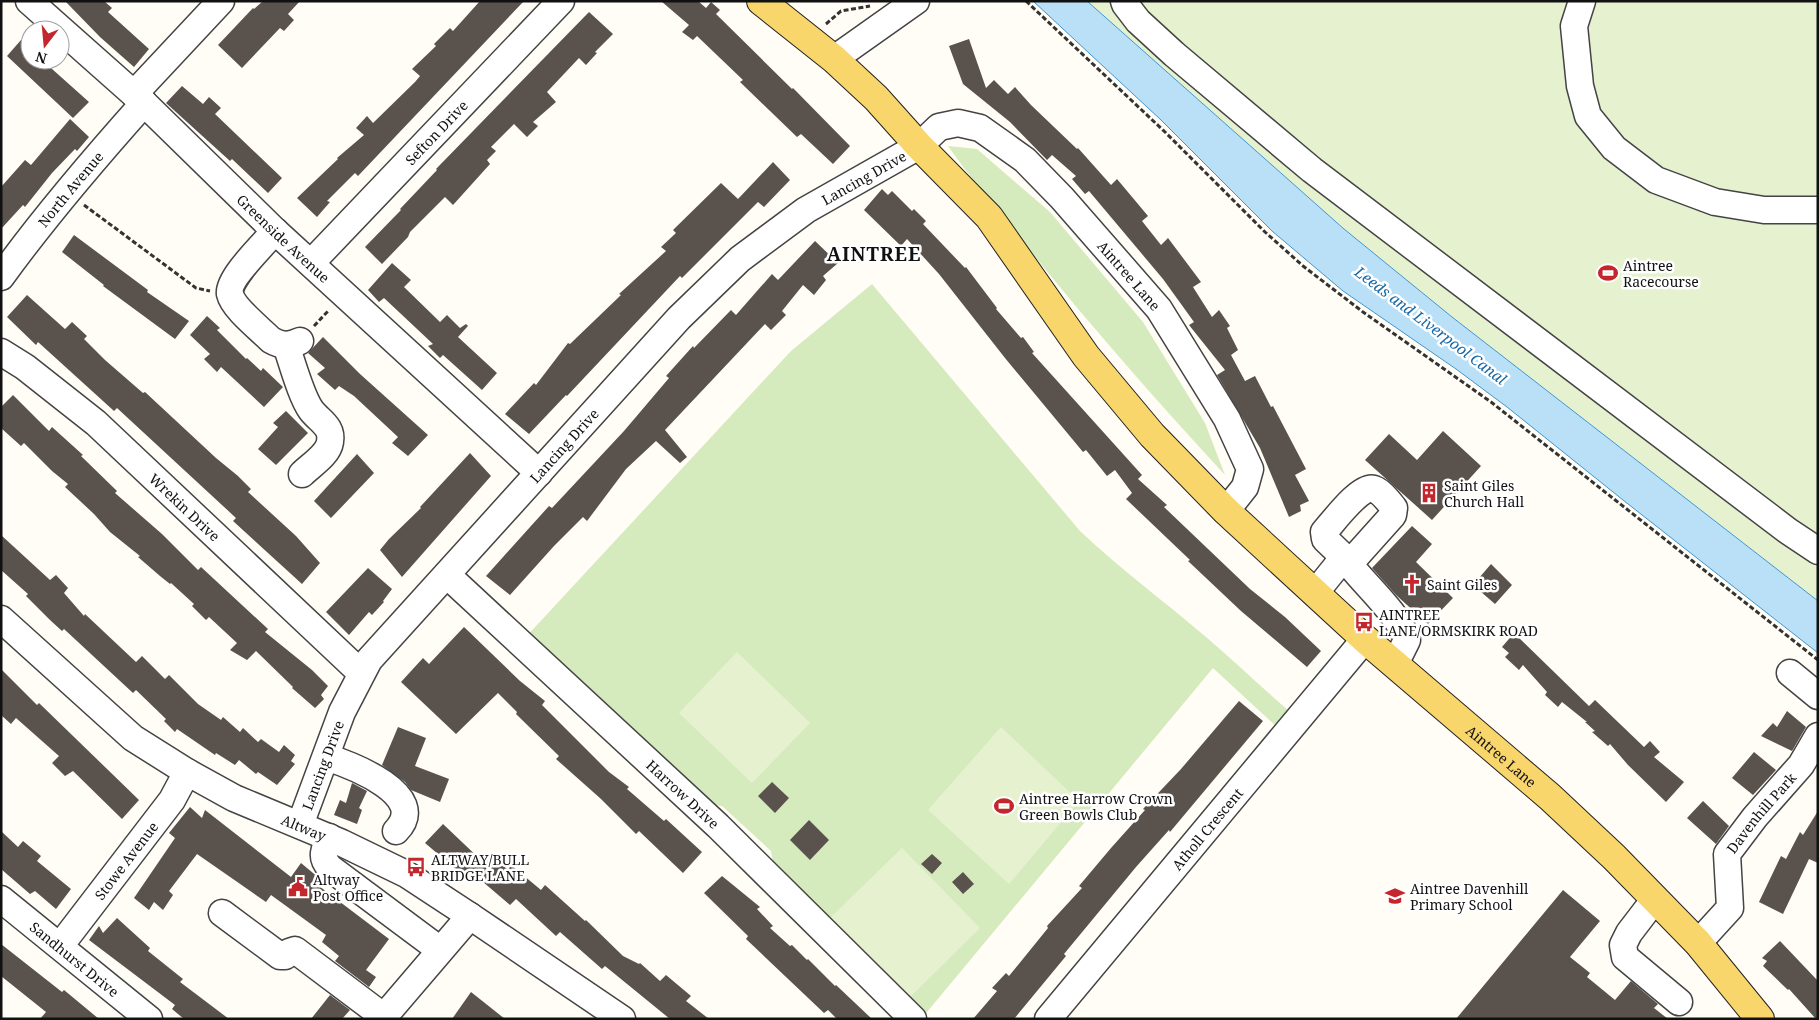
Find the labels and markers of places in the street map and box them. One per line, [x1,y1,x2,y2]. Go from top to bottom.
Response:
place label: Aintree Racecourse [1623,256,1699,291]
sports icon: Aintree Racecourse [1597,262,1619,284]
place label: Saint Giles Church Hall [1444,476,1525,511]
building icon: Saint Giles Church Hall [1418,482,1440,504]
church icon: Saint Giles [1401,573,1423,595]
place label: Saint Giles [1427,575,1497,594]
place label: AINTREE LANE/ORMSKIRK ROAD [1379,605,1538,640]
bus stop icon: AINTREE LANE/ORMSKIRK ROAD [1353,611,1375,633]
place label: Aintree Harrow Crown Green Bowls Club [1019,789,1173,824]
sports icon: Aintree Harrow Crown Green Bowls Club [993,795,1015,817]
place label: ALTWAY/BULL BRIDGE LANE [431,850,529,885]
bus stop icon: ALTWAY/BULL BRIDGE LANE [405,856,427,878]
place label: Altway Post Office [313,870,383,905]
public building icon: Altway Post Office [287,876,309,898]
place label: Aintree Davenhill Primary School [1410,879,1529,914]
school or university icon: Aintree Davenhill Primary School [1384,885,1406,907]

